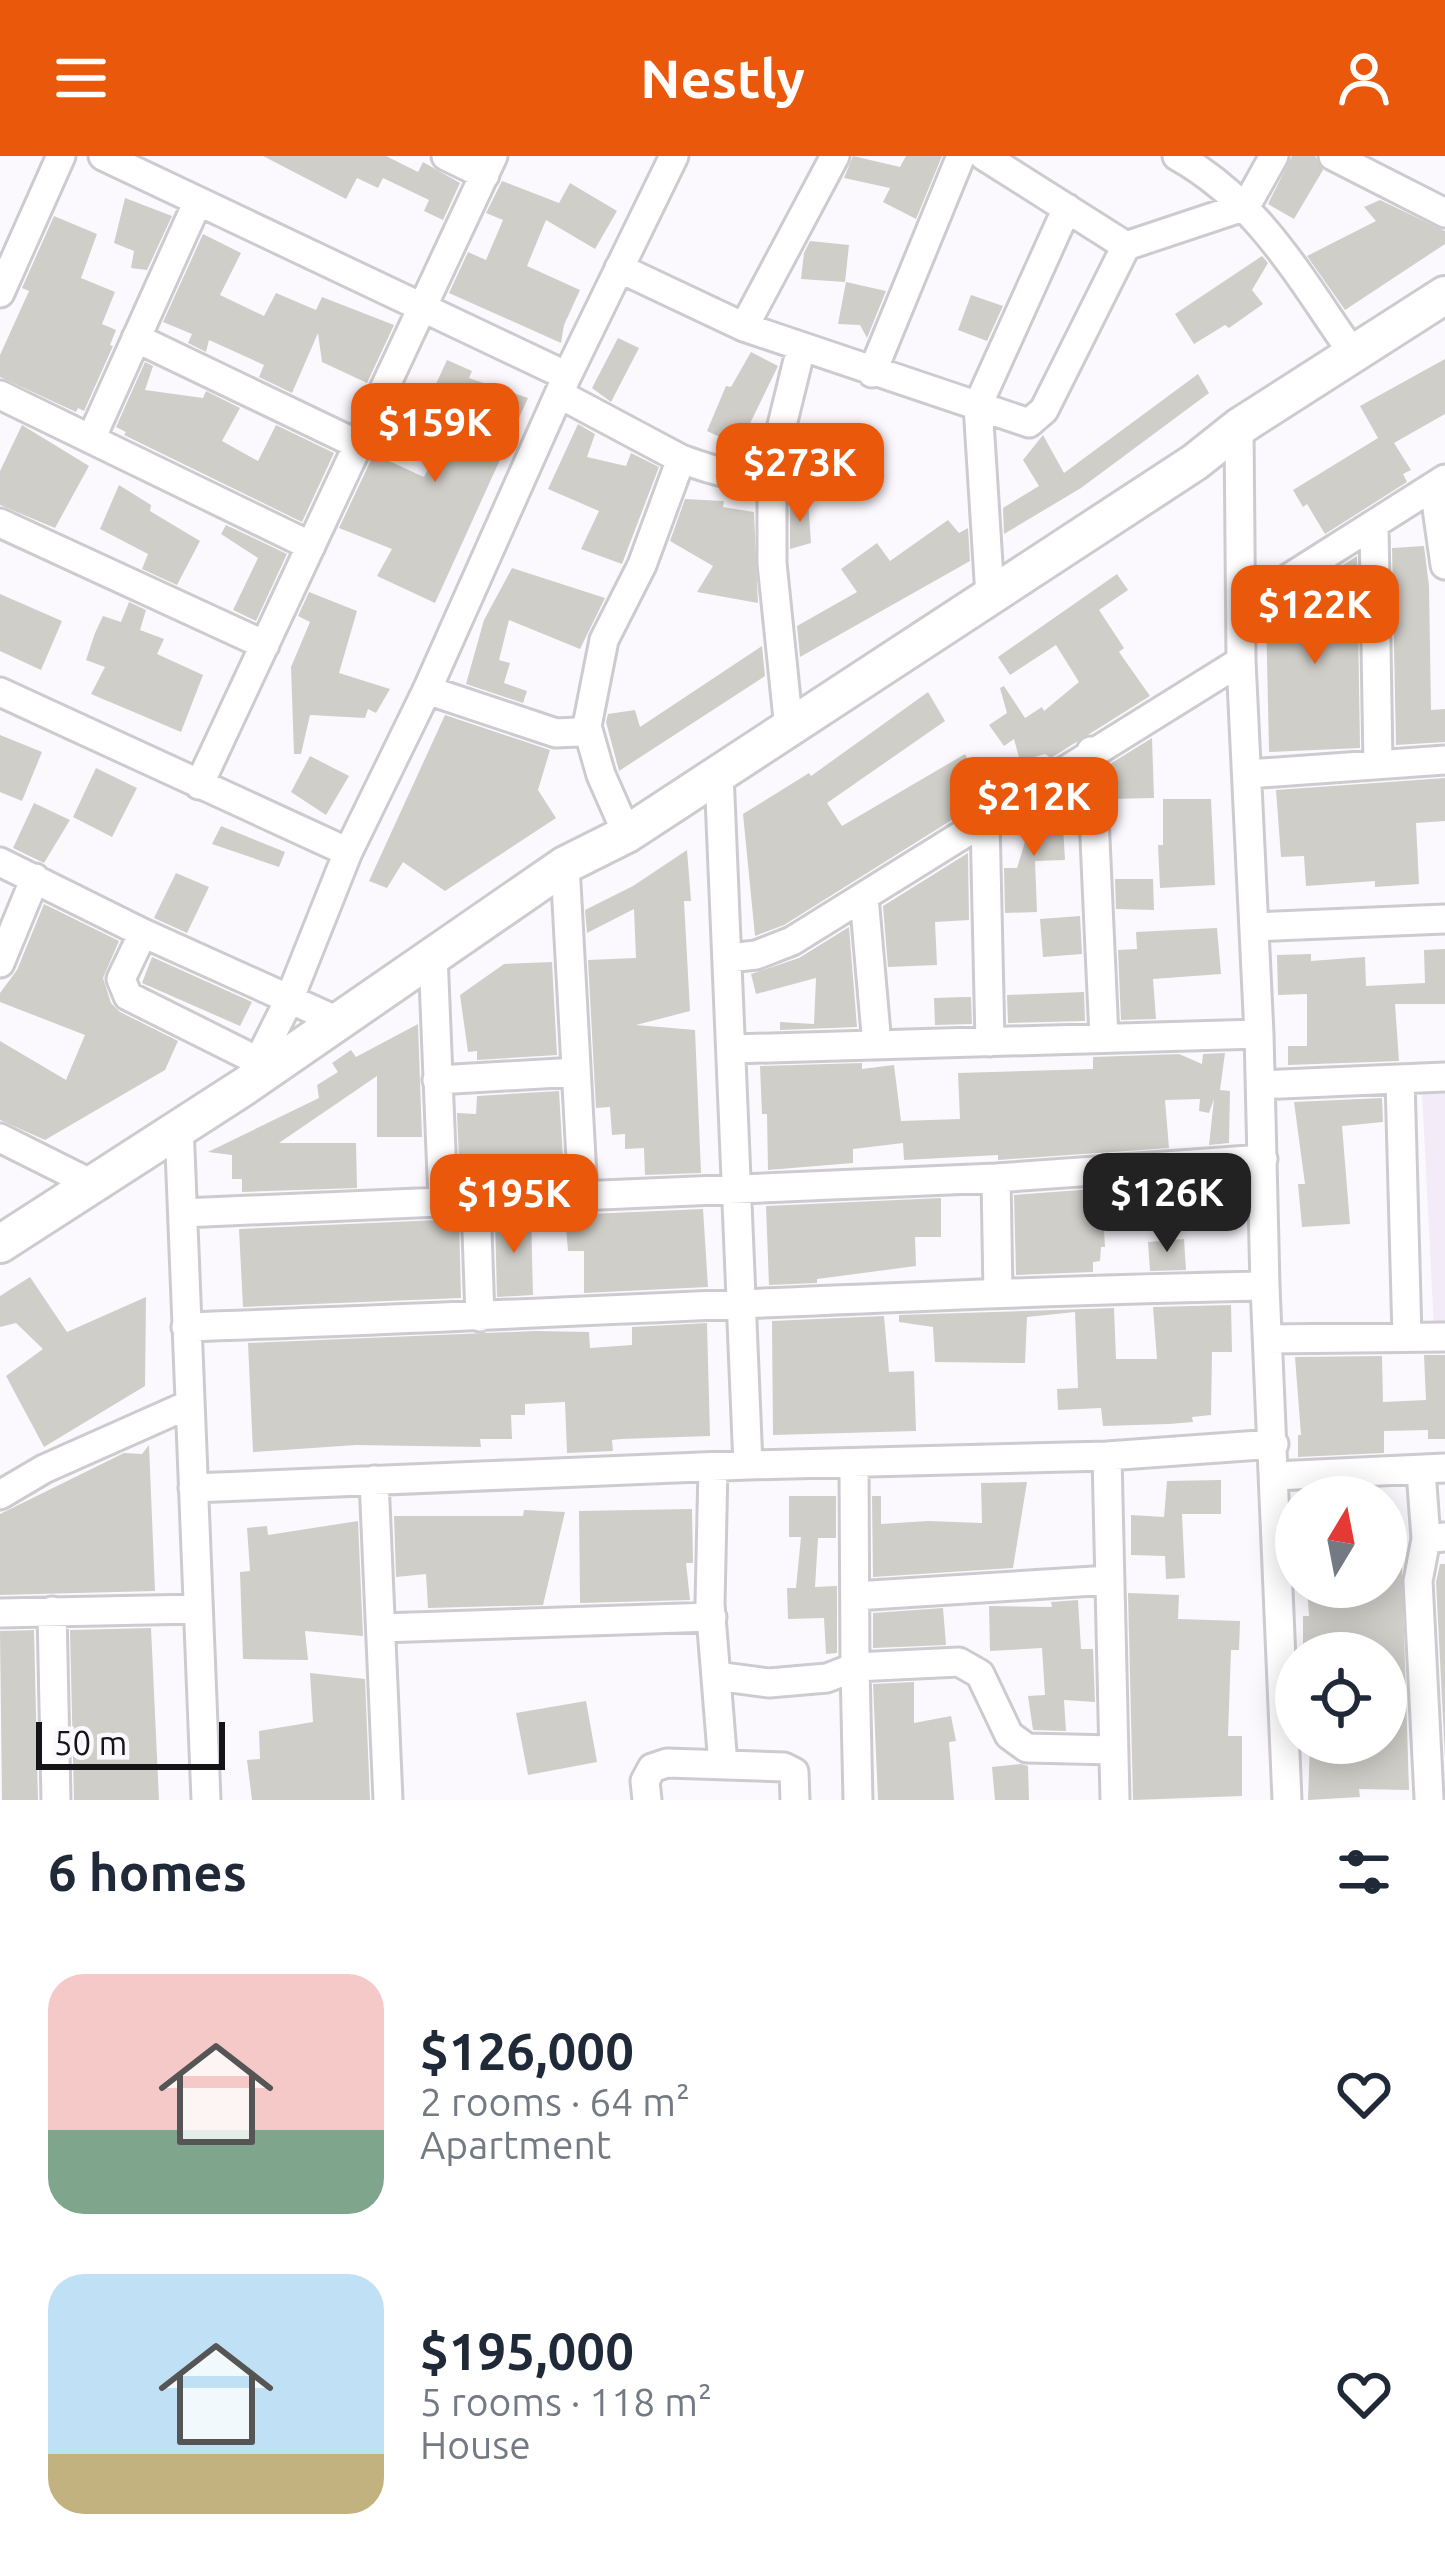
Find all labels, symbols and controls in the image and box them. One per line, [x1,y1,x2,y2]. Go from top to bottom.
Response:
icon: menu [48,45,114,111]
icon: person [1331,45,1397,111]
text: Nestly [640,48,805,108]
pin: $159K [351,383,519,485]
text: $159K [378,400,492,443]
pin: $273K [716,423,884,525]
text: $273K [743,440,857,483]
pin: $122K [1231,565,1399,667]
text: $122K [1258,582,1372,625]
pin: $212K [950,757,1118,859]
text: $212K [977,774,1091,817]
pin: $126K [1083,1153,1251,1255]
pin: $195K [430,1154,598,1256]
text: $126K [1110,1170,1224,1213]
text: $195K [457,1171,571,1214]
north arrow [1275,1476,1407,1608]
map controls [1275,1476,1407,1764]
button: locate [1275,1632,1407,1764]
scale bar [36,1716,225,1769]
text: 50 m [54,1724,127,1761]
icon: filters [1331,1839,1397,1905]
text: 6 homes [48,1843,247,1901]
icon: home [144,2022,288,2166]
text: $126,000 [420,2022,634,2080]
icon: heart [1331,2061,1397,2127]
text: 2 rooms · 64 m² [420,2080,690,2123]
text: Apartment [420,2123,611,2166]
icon: home [144,2322,288,2466]
text: $195,000 [420,2322,634,2380]
icon: heart [1331,2361,1397,2427]
text: 5 rooms · 118 m² [420,2380,712,2423]
text: House [420,2423,531,2466]

